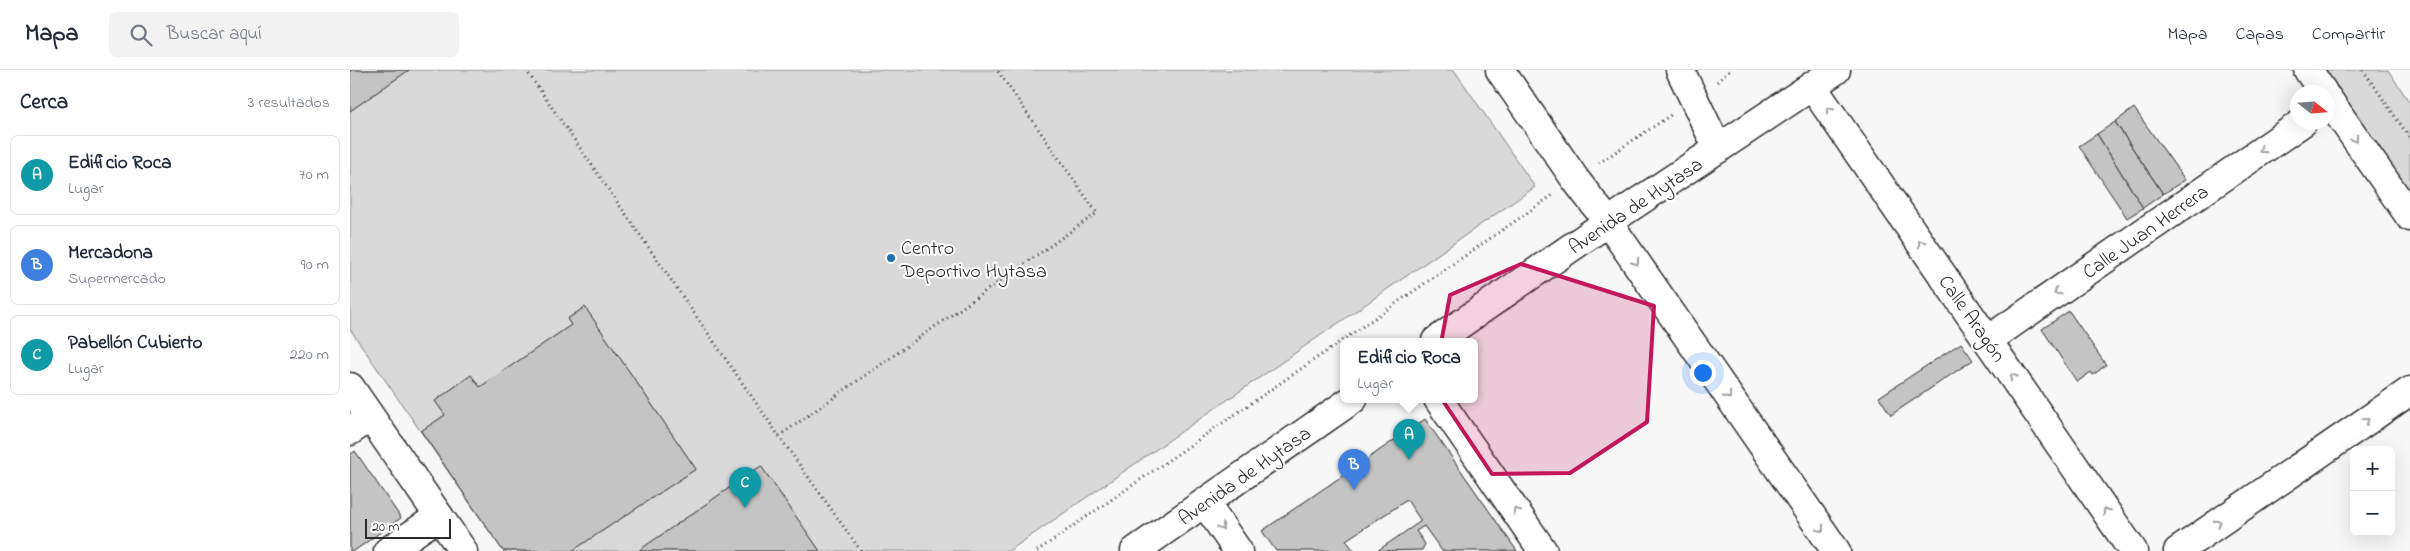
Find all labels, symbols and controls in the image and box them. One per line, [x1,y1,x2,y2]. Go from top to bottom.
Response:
search box [109,12,459,57]
text: Mapa [25,17,79,52]
icon: search [127,21,155,49]
text: Buscar aquí [167,21,262,48]
text: Mapa [2167,22,2208,48]
text: Capas [2236,22,2284,48]
text: Compartir [2312,22,2385,48]
north arrow [2290,85,2335,130]
text: Cerca [20,88,68,118]
text: 3 resultados [248,91,330,115]
one-way arrow [1826,106,1835,116]
one-way arrow [2349,133,2358,143]
one-way arrow [2259,144,2268,153]
text: Edificio Roca [68,150,171,177]
street label: Avenida de Hytasa [1563,151,1709,263]
text: A [32,163,42,187]
text: 70 m [299,163,329,187]
text: Lugar [68,177,104,201]
street label: Calle Juan Herrera [2077,179,2215,287]
place label: Centro Deportivo Hytasa [900,235,1047,287]
text: Mercadona [68,240,153,267]
one-way arrow [1918,240,1927,249]
marker: Centro Deportivo Hytasa [885,252,897,264]
text: B [32,253,42,277]
text: 90 m [301,253,329,277]
one-way arrow [1630,256,1639,266]
text: Supermercado [68,267,166,291]
street label: Calle Aragón [1929,270,2012,370]
one-way arrow [2053,286,2063,295]
text: Pabellón Cubierto [68,330,202,357]
popup [1340,338,1478,403]
text: C [33,343,41,367]
text: 220 m [290,343,329,367]
text: Edificio Roca [1357,345,1461,372]
text: Lugar [68,357,104,381]
your location [1690,360,1716,386]
text: Lugar [1357,372,1393,396]
one-way arrow [2010,373,2019,383]
one-way arrow [1722,390,1731,399]
one-way arrow [2361,418,2370,428]
pin: A [1393,419,1425,460]
street label: Avenida de Hytasa [1173,420,1318,534]
map controls [2350,446,2395,536]
button: + [2350,446,2395,491]
pin: B [1338,449,1370,490]
pin: C [729,467,761,508]
button: − [2350,491,2395,536]
one-way arrow [1512,507,1522,516]
one-way arrow [2103,507,2112,517]
scale bar [365,516,451,539]
text: 20 m [372,517,399,538]
one-way arrow [2212,520,2222,529]
one-way arrow [1215,521,1224,531]
one-way arrow [1815,523,1824,533]

